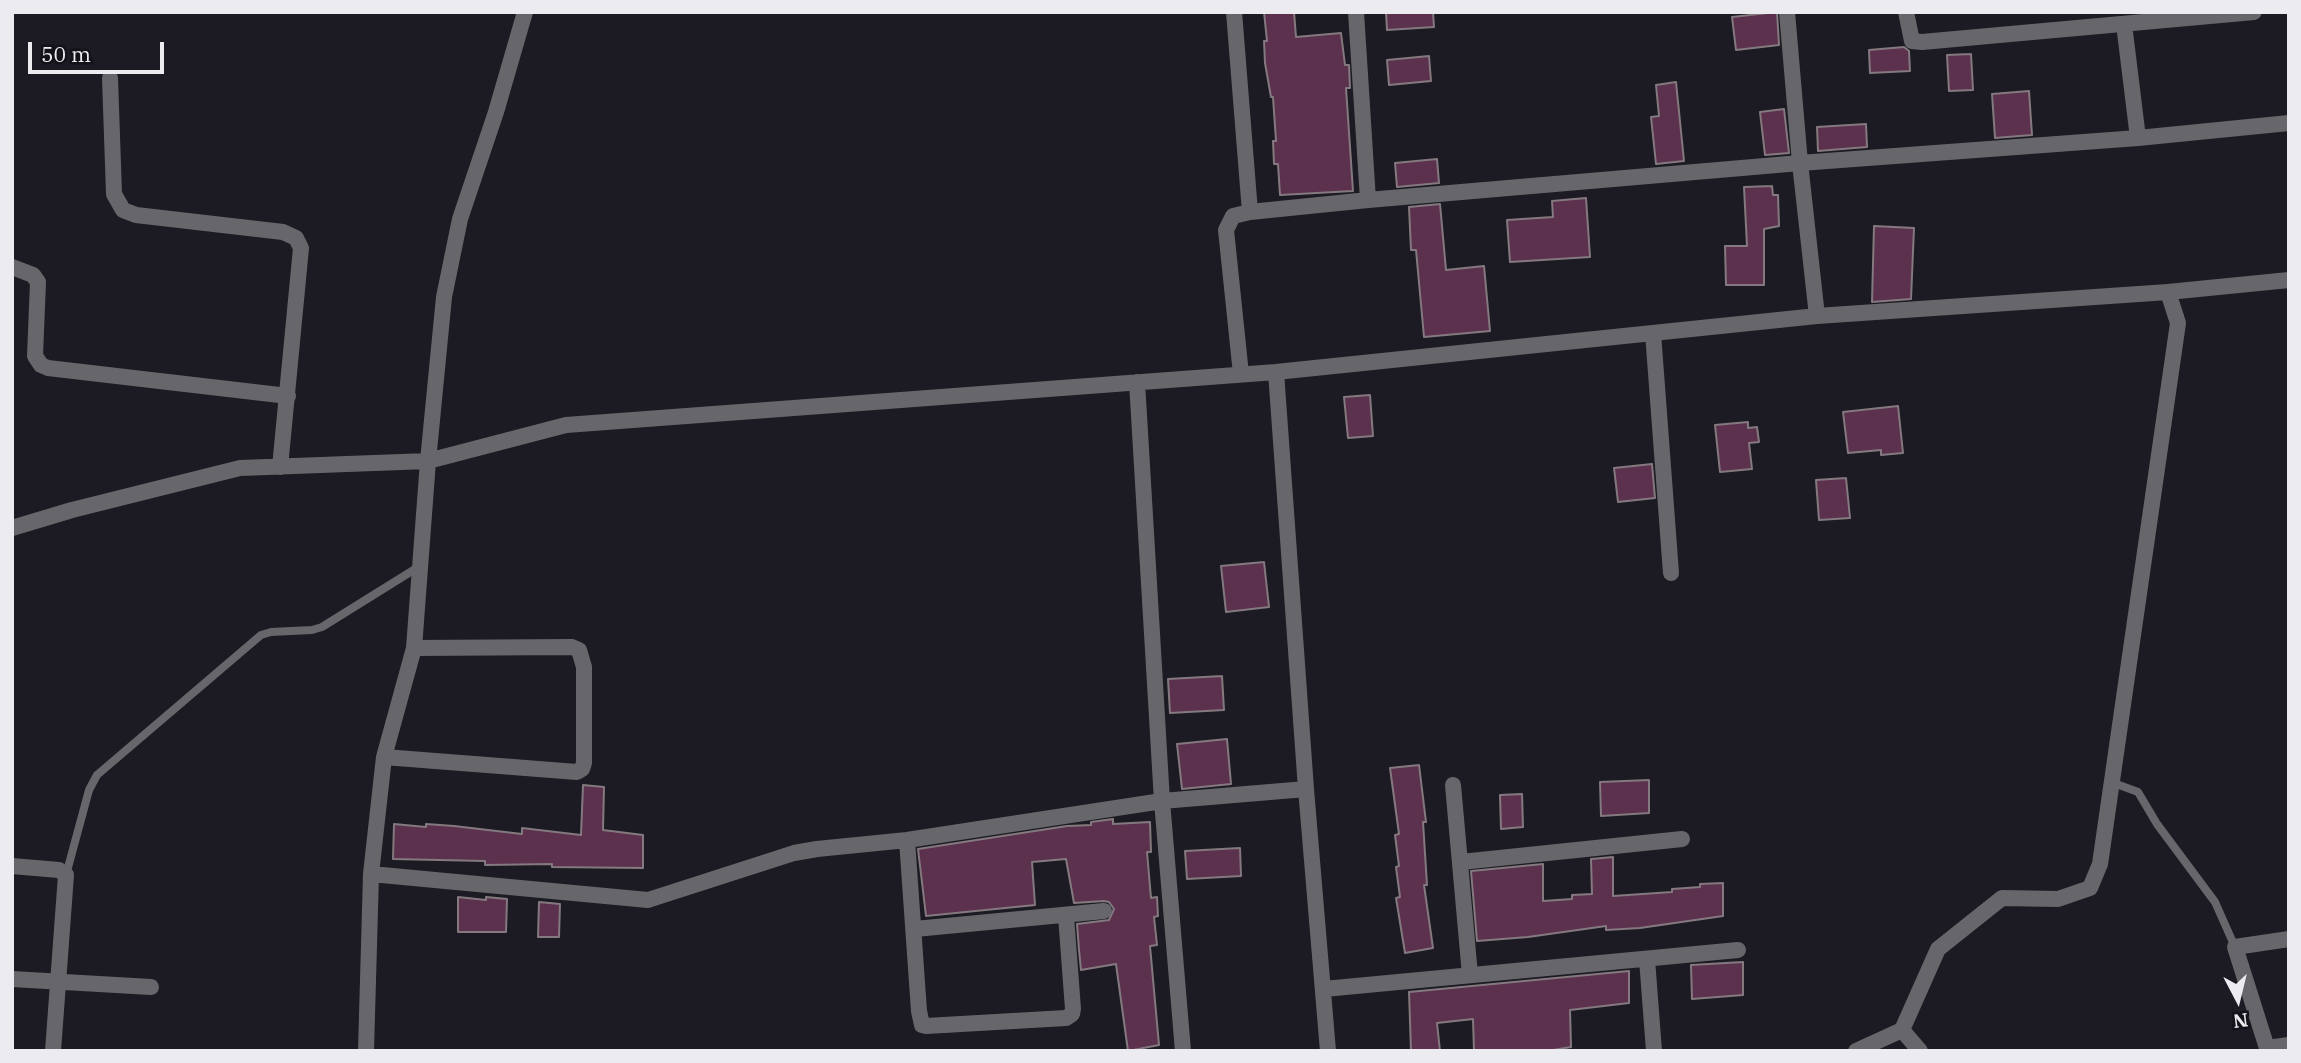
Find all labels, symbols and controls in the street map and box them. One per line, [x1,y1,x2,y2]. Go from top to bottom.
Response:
scale bar [32,28,168,72]
text: 50 m [41,40,91,68]
north arrow [2203,965,2273,1035]
text: N [2232,1008,2249,1034]

